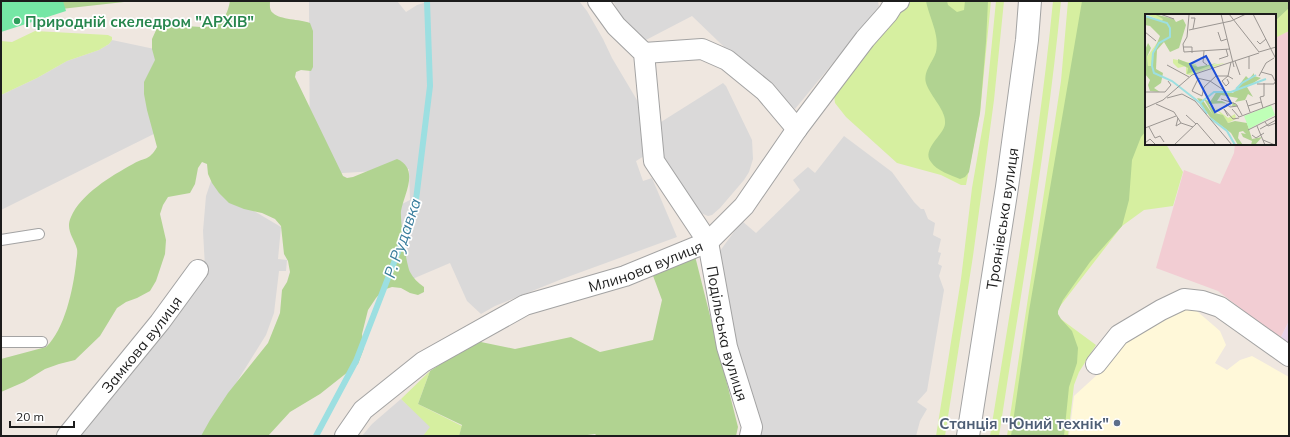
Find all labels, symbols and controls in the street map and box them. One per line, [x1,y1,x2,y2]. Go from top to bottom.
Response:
place label: Природній скеледром "АРХІВ" [25,12,254,31]
inset map [1145,14,1276,145]
marker: Природній скеледром "АРХІВ" [12,16,22,26]
street label: Троянівська вулиця [982,146,1022,291]
water label: Р. Рудавка [379,195,425,281]
street label: Млинова вулиця [586,236,705,296]
street label: Подільська вулиця [703,264,753,403]
street label: Замкова вулиця [97,292,185,396]
scale bar [10,403,74,429]
text: 20 m [16,409,44,424]
place label: Станція "Юний технік" [939,414,1109,433]
marker: Станція "Юний технік" [1112,418,1122,428]

